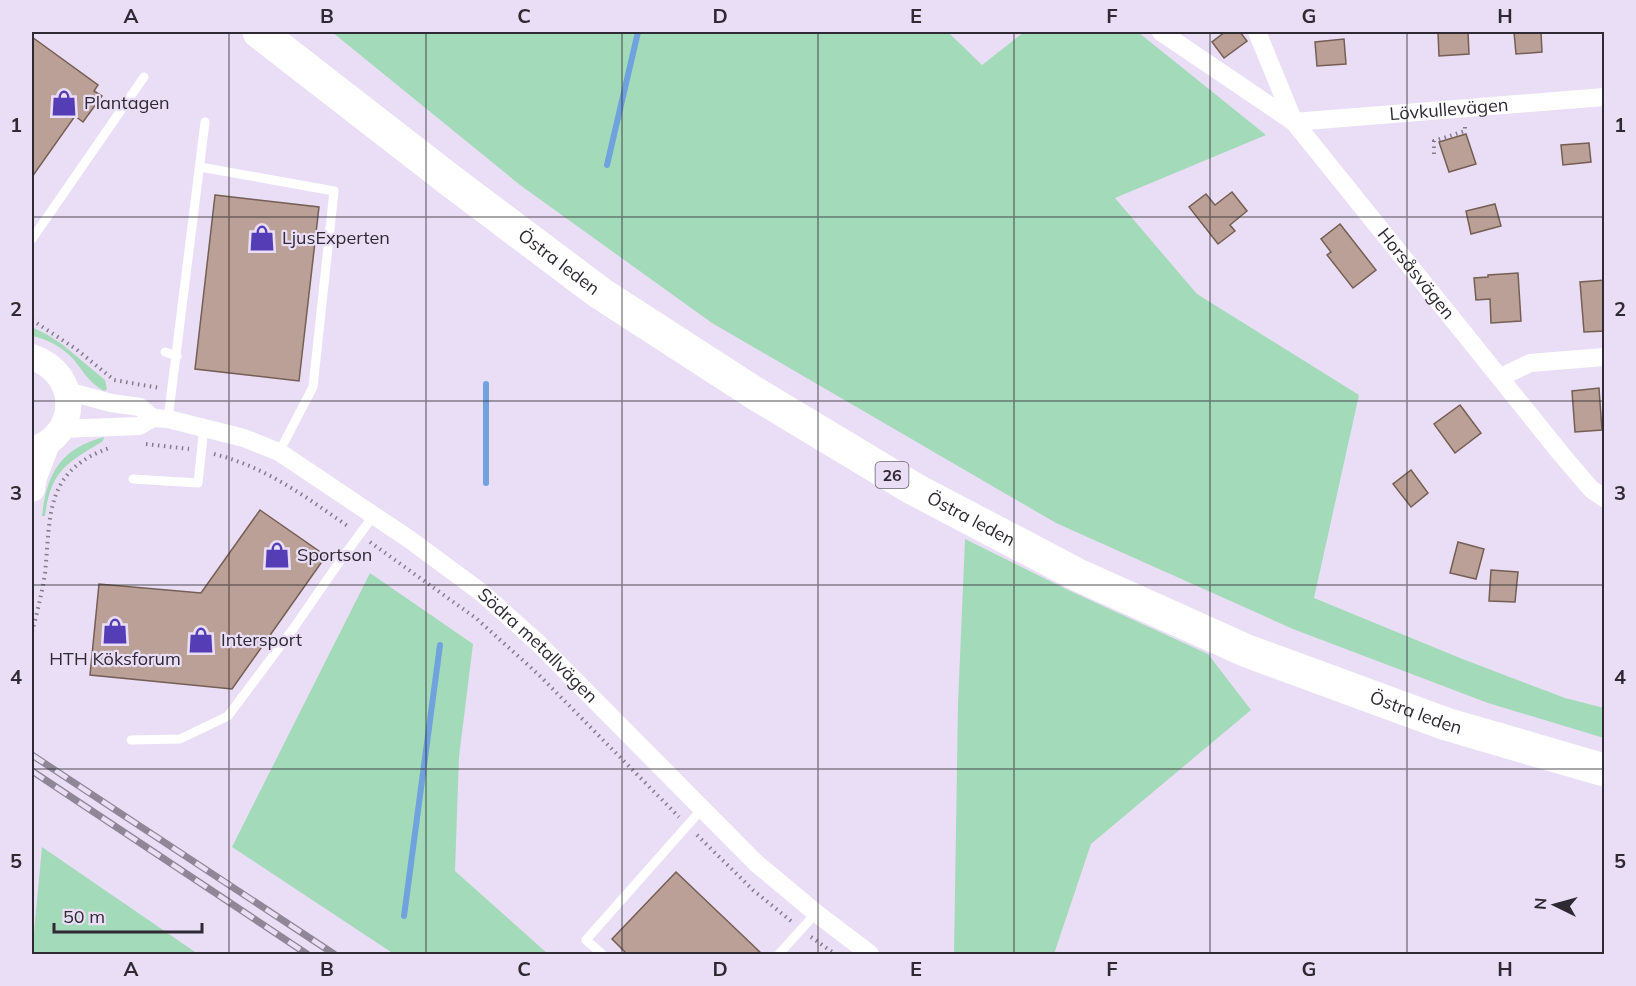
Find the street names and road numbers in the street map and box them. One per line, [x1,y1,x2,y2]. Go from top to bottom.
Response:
street label: Lövkullevägen [1389,93,1509,125]
street label: Horsåsvägen [1373,223,1460,324]
street label: Östra leden [514,224,605,300]
road number: 26 [876,462,908,488]
street label: Östra leden [923,486,1019,551]
street label: Södra metallvägen [473,583,603,708]
street label: Östra leden [1367,685,1465,739]

